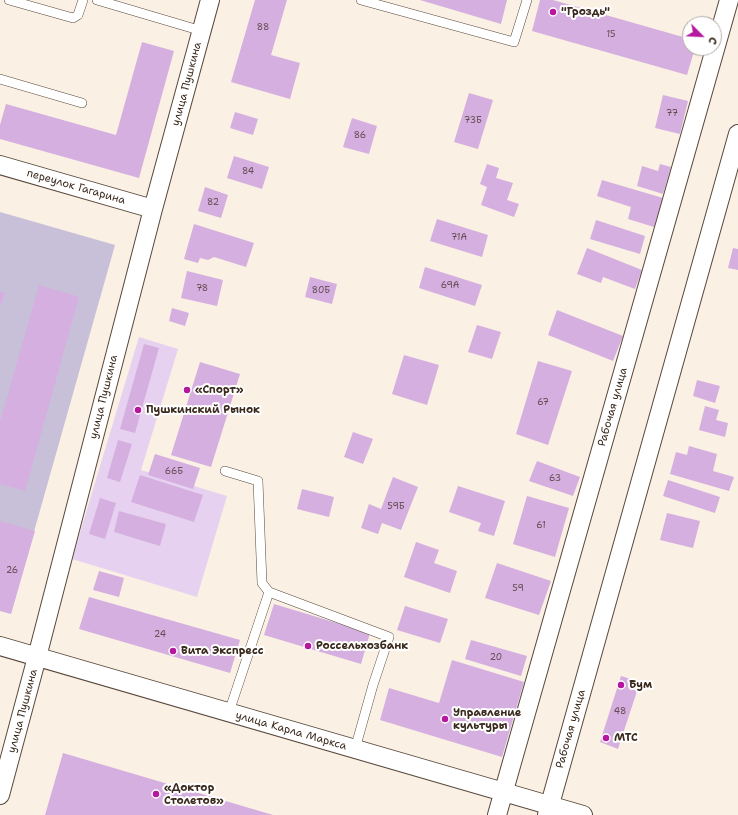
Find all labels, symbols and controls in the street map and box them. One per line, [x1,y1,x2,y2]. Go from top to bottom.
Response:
place label: "Гроздь" [561,5,610,19]
marker: "Гроздь" [548,7,558,17]
north arrow [682,16,722,56]
house number: 88 [257,23,269,33]
house number: 15 [606,30,616,40]
text: С [704,35,721,47]
street label: улица Пушкина [169,41,205,127]
house number: 77 [666,109,678,119]
house number: 73Б [464,116,482,126]
house number: 86 [354,131,366,141]
street label: переулок Гагарина [25,167,127,207]
house number: 84 [242,167,254,177]
house number: 82 [207,198,219,208]
house number: 71А [451,233,467,243]
house number: 69А [441,281,459,291]
house number: 78 [196,284,208,294]
house number: 80Б [312,286,330,296]
street label: улица Пушкина [87,354,121,440]
street label: Рабочая улица [595,366,631,448]
place label: «Спорт» [195,383,243,397]
marker: «Спорт» [182,385,192,395]
house number: 67 [537,398,549,408]
place label: Пушкинский Рынок [146,403,260,417]
marker: Пушкинский Рынок [133,405,143,415]
house number: 66Б [165,467,183,477]
house number: 63 [549,474,561,484]
house number: 59Б [387,502,405,512]
house number: 61 [536,521,546,531]
house number: 26 [6,566,18,576]
house number: 59 [512,584,524,594]
house number: 24 [154,630,166,640]
place label: Россельхозбанк [316,639,408,653]
marker: Россельхозбанк [303,641,313,651]
place label: Вита Экспресс [181,644,264,658]
marker: Вита Экспресс [168,646,178,656]
house number: 20 [490,653,502,663]
street label: улица Пушкина [5,668,41,754]
place label: Бум [629,678,652,692]
marker: Бум [616,680,626,690]
street label: Рабочая улица [553,688,589,770]
place label: Управление культуры [453,706,521,732]
house number: 48 [614,707,626,717]
street label: улица Карла Маркса [234,709,348,753]
marker: Управление культуры [440,714,450,724]
place label: МТС [614,731,638,745]
marker: МТС [601,733,611,743]
place label: «Доктор Столетов» [164,781,224,807]
marker: «Доктор Столетов» [151,789,161,799]

